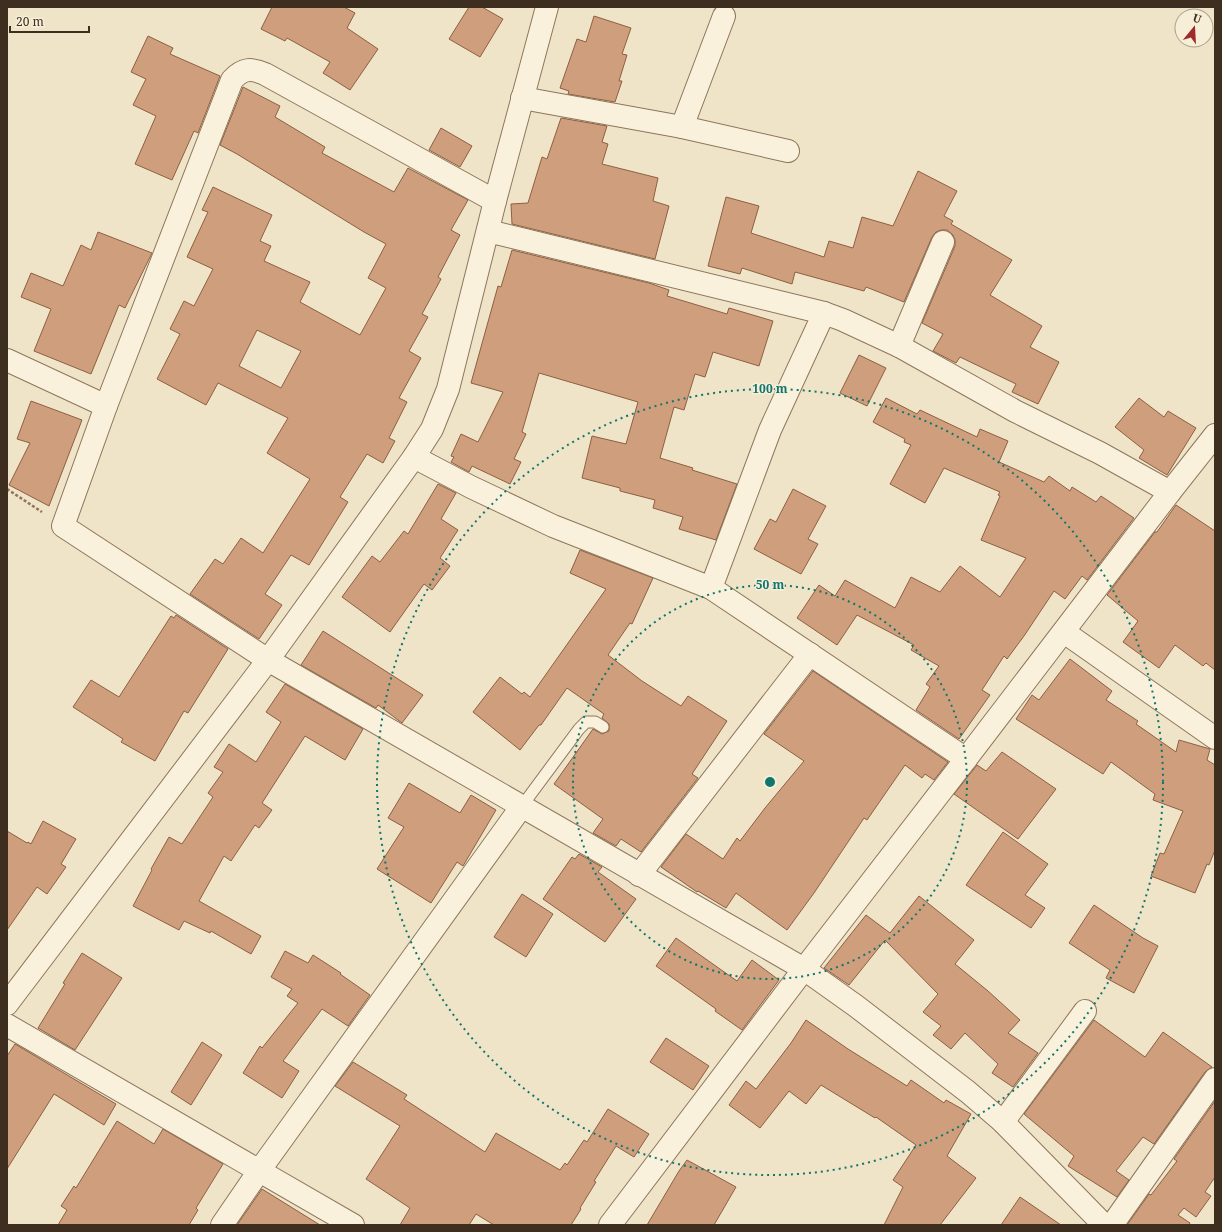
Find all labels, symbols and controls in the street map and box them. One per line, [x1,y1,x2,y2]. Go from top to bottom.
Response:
scale bar [10,8,89,34]
north arrow [1174,8,1214,48]
text: U [1191,10,1204,27]
text: 20 m [16,13,44,30]
text: 100 m [752,380,788,397]
text: 50 m [756,576,784,593]
centre of rings [763,775,777,789]

